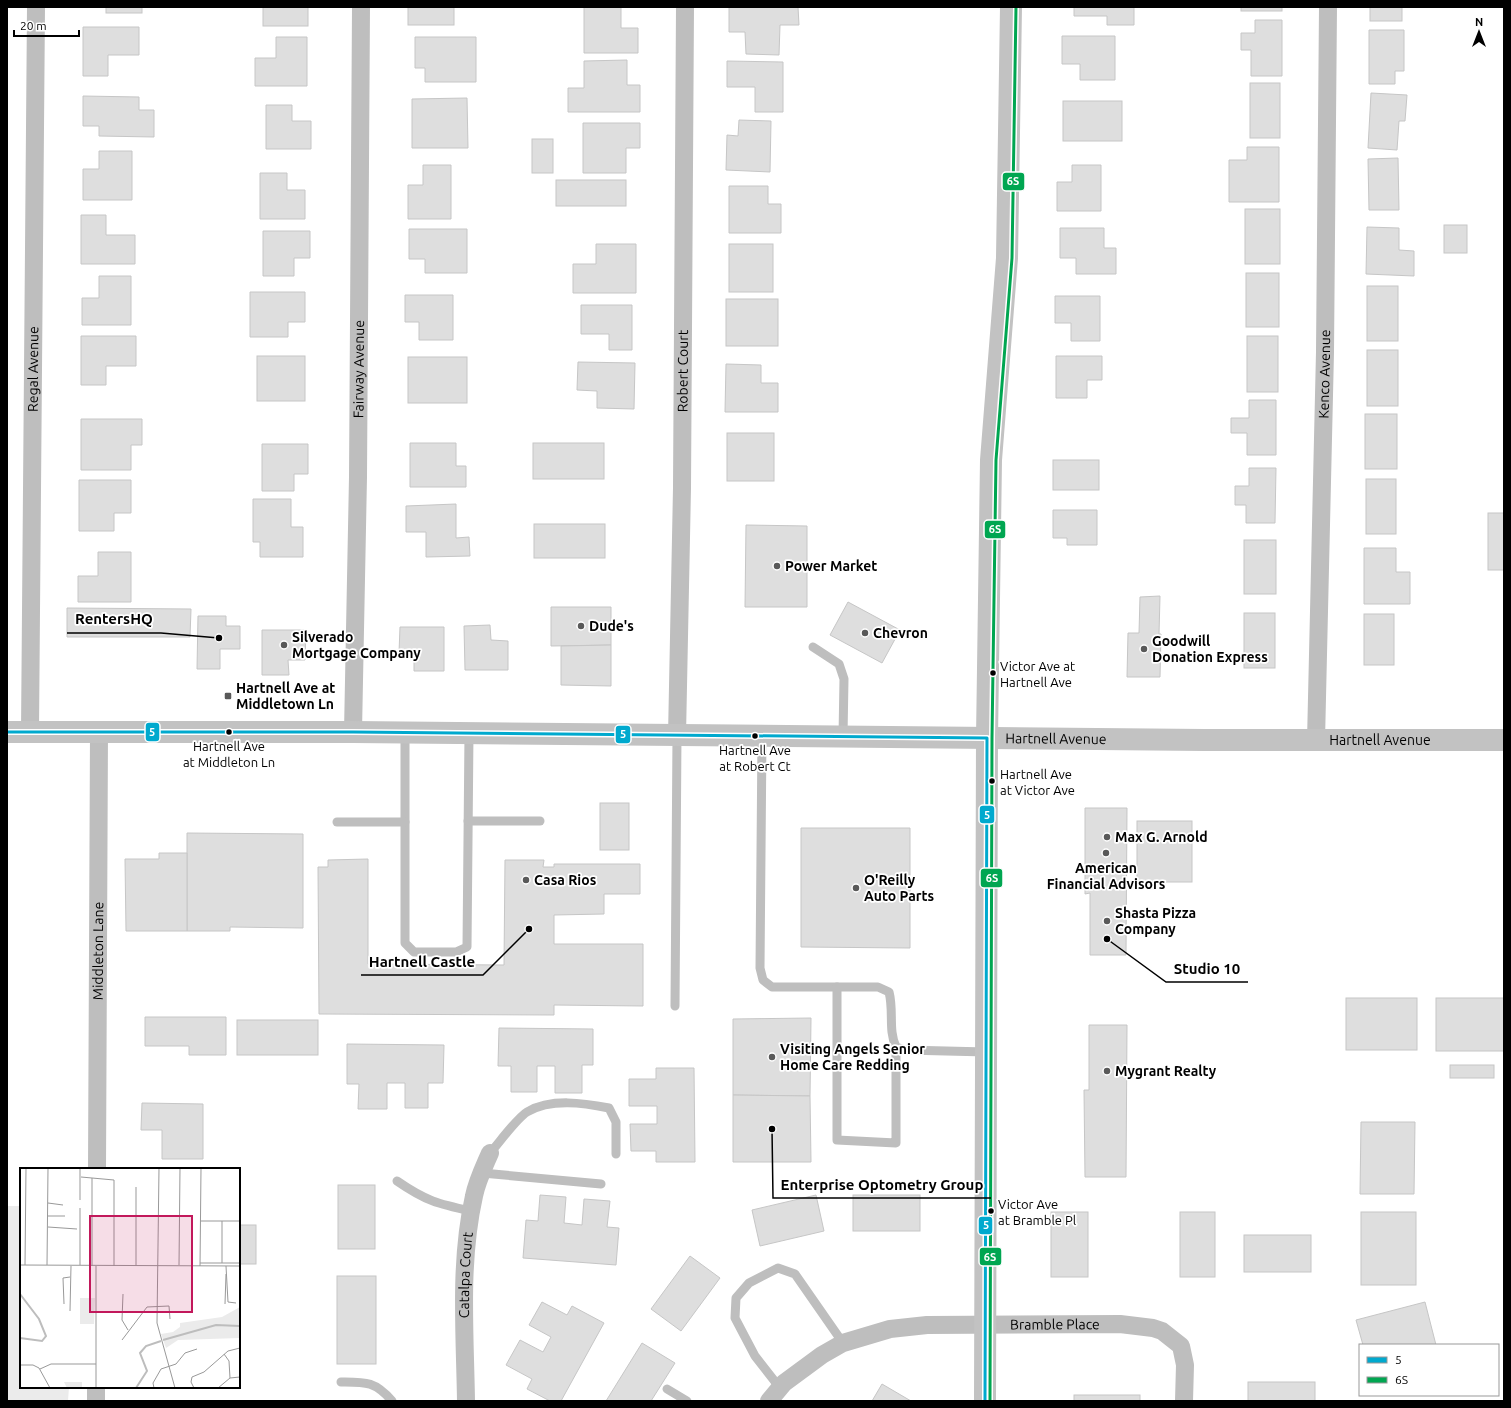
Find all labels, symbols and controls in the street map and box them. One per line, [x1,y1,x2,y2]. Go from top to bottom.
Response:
scale bar [14,12,79,38]
north arrow [1459,12,1499,52]
text: N [1475,16,1483,28]
text: 20 m [20,19,47,32]
line badge: 6S [1002,172,1025,191]
text: 6S [1007,175,1019,187]
street label: Fairway Avenue [350,320,367,418]
street label: Regal Avenue [25,326,41,412]
street label: Robert Court [674,329,691,412]
street label: Kenco Avenue [1315,329,1333,419]
line badge: 6S [984,520,1006,539]
text: 6S [989,523,1001,535]
place label: Power Market [785,558,877,574]
marker: Power Market [772,561,782,571]
callout: RentersHQ [67,606,161,633]
text: RentersHQ [75,610,153,627]
place label: Dude's [589,618,634,634]
marker: Dude's [576,621,586,631]
place label: Chevron [873,625,928,641]
marker: Chevron [860,628,870,638]
place label: Silverado Mortgage Company [292,629,421,661]
place label: Goodwill Donation Express [1152,633,1268,665]
marker: Silverado Mortgage Company [279,640,289,650]
marker: Goodwill Donation Express [1139,644,1149,654]
place label: Victor Ave at Hartnell Ave [1000,659,1075,689]
marker: Victor Ave at Hartnell Ave [988,668,998,678]
place label: Hartnell Ave at Middletown Ln [236,680,335,712]
marker: Hartnell Ave at Middletown Ln [223,691,233,701]
line badge: 5 [145,722,160,742]
line badge: 5 [615,725,631,744]
text: 5 [149,726,155,738]
marker: Hartnell Ave at Middleton Ln [224,727,234,737]
text: 5 [620,728,626,740]
street label: Hartnell Avenue [1005,730,1107,747]
marker: Hartnell Ave at Robert Ct [750,731,760,741]
street label: Hartnell Avenue [1329,732,1431,748]
place label: Hartnell Ave at Middleton Ln [183,739,275,769]
place label: Hartnell Ave at Robert Ct [719,743,791,773]
place label: Hartnell Ave at Victor Ave [1000,767,1075,797]
marker: Hartnell Ave at Victor Ave [987,776,997,786]
line badge: 5 [979,805,995,824]
text: 5 [984,809,990,821]
place label: Max G. Arnold [1115,829,1208,845]
marker: Max G. Arnold [1102,832,1112,842]
marker: American Financial Advisors [1101,848,1111,858]
place label: American Financial Advisors [1047,860,1166,892]
line badge: 6S [980,868,1003,888]
place label: Casa Rios [534,872,597,888]
place label: O'Reilly Auto Parts [864,872,935,904]
text: 6S [986,872,998,884]
marker: Casa Rios [521,875,531,885]
marker: O'Reilly Auto Parts [851,883,861,893]
street label: Middleton Lane [90,902,106,1000]
place label: Shasta Pizza Company [1115,905,1196,937]
marker: Shasta Pizza Company [1102,916,1112,926]
callout: Hartnell Castle [361,948,483,975]
text: Hartnell Castle [369,953,475,970]
callout: Studio 10 [1166,955,1248,982]
text: Studio 10 [1174,960,1240,977]
place label: Visiting Angels Senior Home Care Redding [780,1041,925,1073]
marker: Visiting Angels Senior Home Care Redding [767,1052,777,1062]
place label: Mygrant Realty [1115,1063,1217,1079]
marker: Mygrant Realty [1102,1066,1112,1076]
inset map [20,1168,240,1388]
callout: Enterprise Optometry Group [773,1171,991,1198]
text: Enterprise Optometry Group [781,1176,983,1193]
place label: Victor Ave at Bramble Pl [998,1197,1077,1227]
marker: Victor Ave at Bramble Pl [986,1206,996,1216]
line badge: 5 [978,1216,993,1235]
text: 5 [983,1219,989,1231]
street label: Catalpa Court [456,1231,476,1318]
line badge: 6S [979,1247,1002,1266]
text: 6S [984,1251,996,1263]
street label: Bramble Place [1010,1316,1100,1333]
legend [1359,1344,1499,1396]
text: 5 [1395,1353,1402,1366]
text: 6S [1395,1373,1408,1386]

